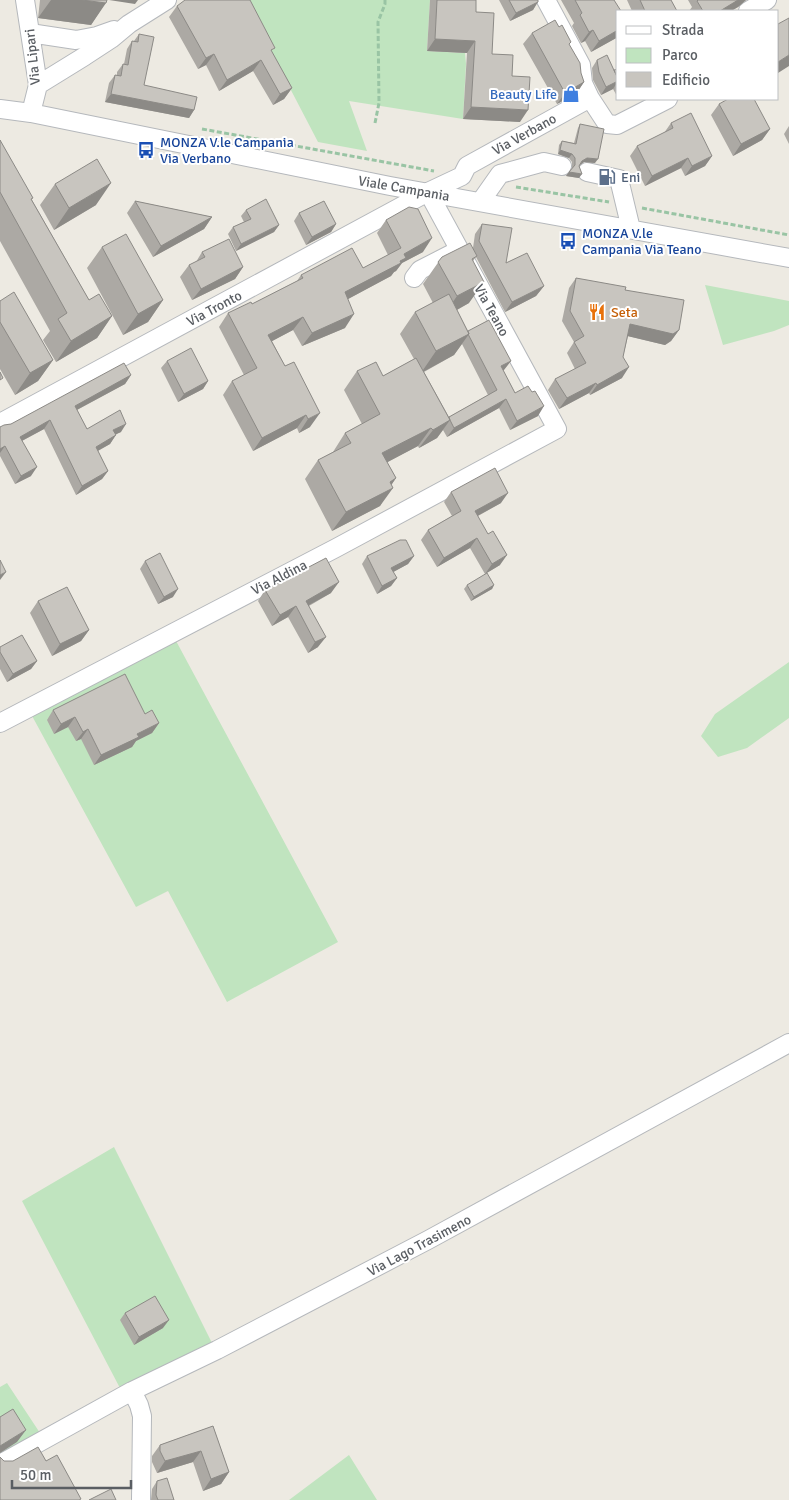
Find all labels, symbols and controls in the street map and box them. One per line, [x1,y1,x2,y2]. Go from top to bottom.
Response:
legend [616,10,779,100]
text: Strada [662,21,704,39]
street label: Via Lipari [21,28,44,86]
text: Parco [662,46,698,64]
text: Edificio [662,71,710,89]
shop icon: Beauty Life [561,84,581,104]
place label: Beauty Life [490,86,557,103]
street label: Via Verbano [489,110,559,159]
place label: MONZA V.le Campania Via Verbano [160,134,294,167]
bus stop icon: MONZA V.le Campania Via Verbano [136,140,156,160]
fuel station icon: Eni [597,167,617,187]
place label: Eni [621,169,640,186]
street label: Viale Campania [357,172,451,205]
place label: MONZA V.le Campania Via Teano [582,225,702,258]
bus stop icon: MONZA V.le Campania Via Teano [558,231,578,251]
street label: Via Teano [470,281,513,339]
street label: Via Tronto [184,287,245,330]
restaurant icon: Seta [587,302,607,322]
place label: Seta [611,304,638,321]
street label: Via Aldina [248,556,310,599]
street label: Via Lago Trasimeno [364,1211,474,1280]
scale bar [12,1458,131,1490]
text: 50 m [20,1466,51,1484]

